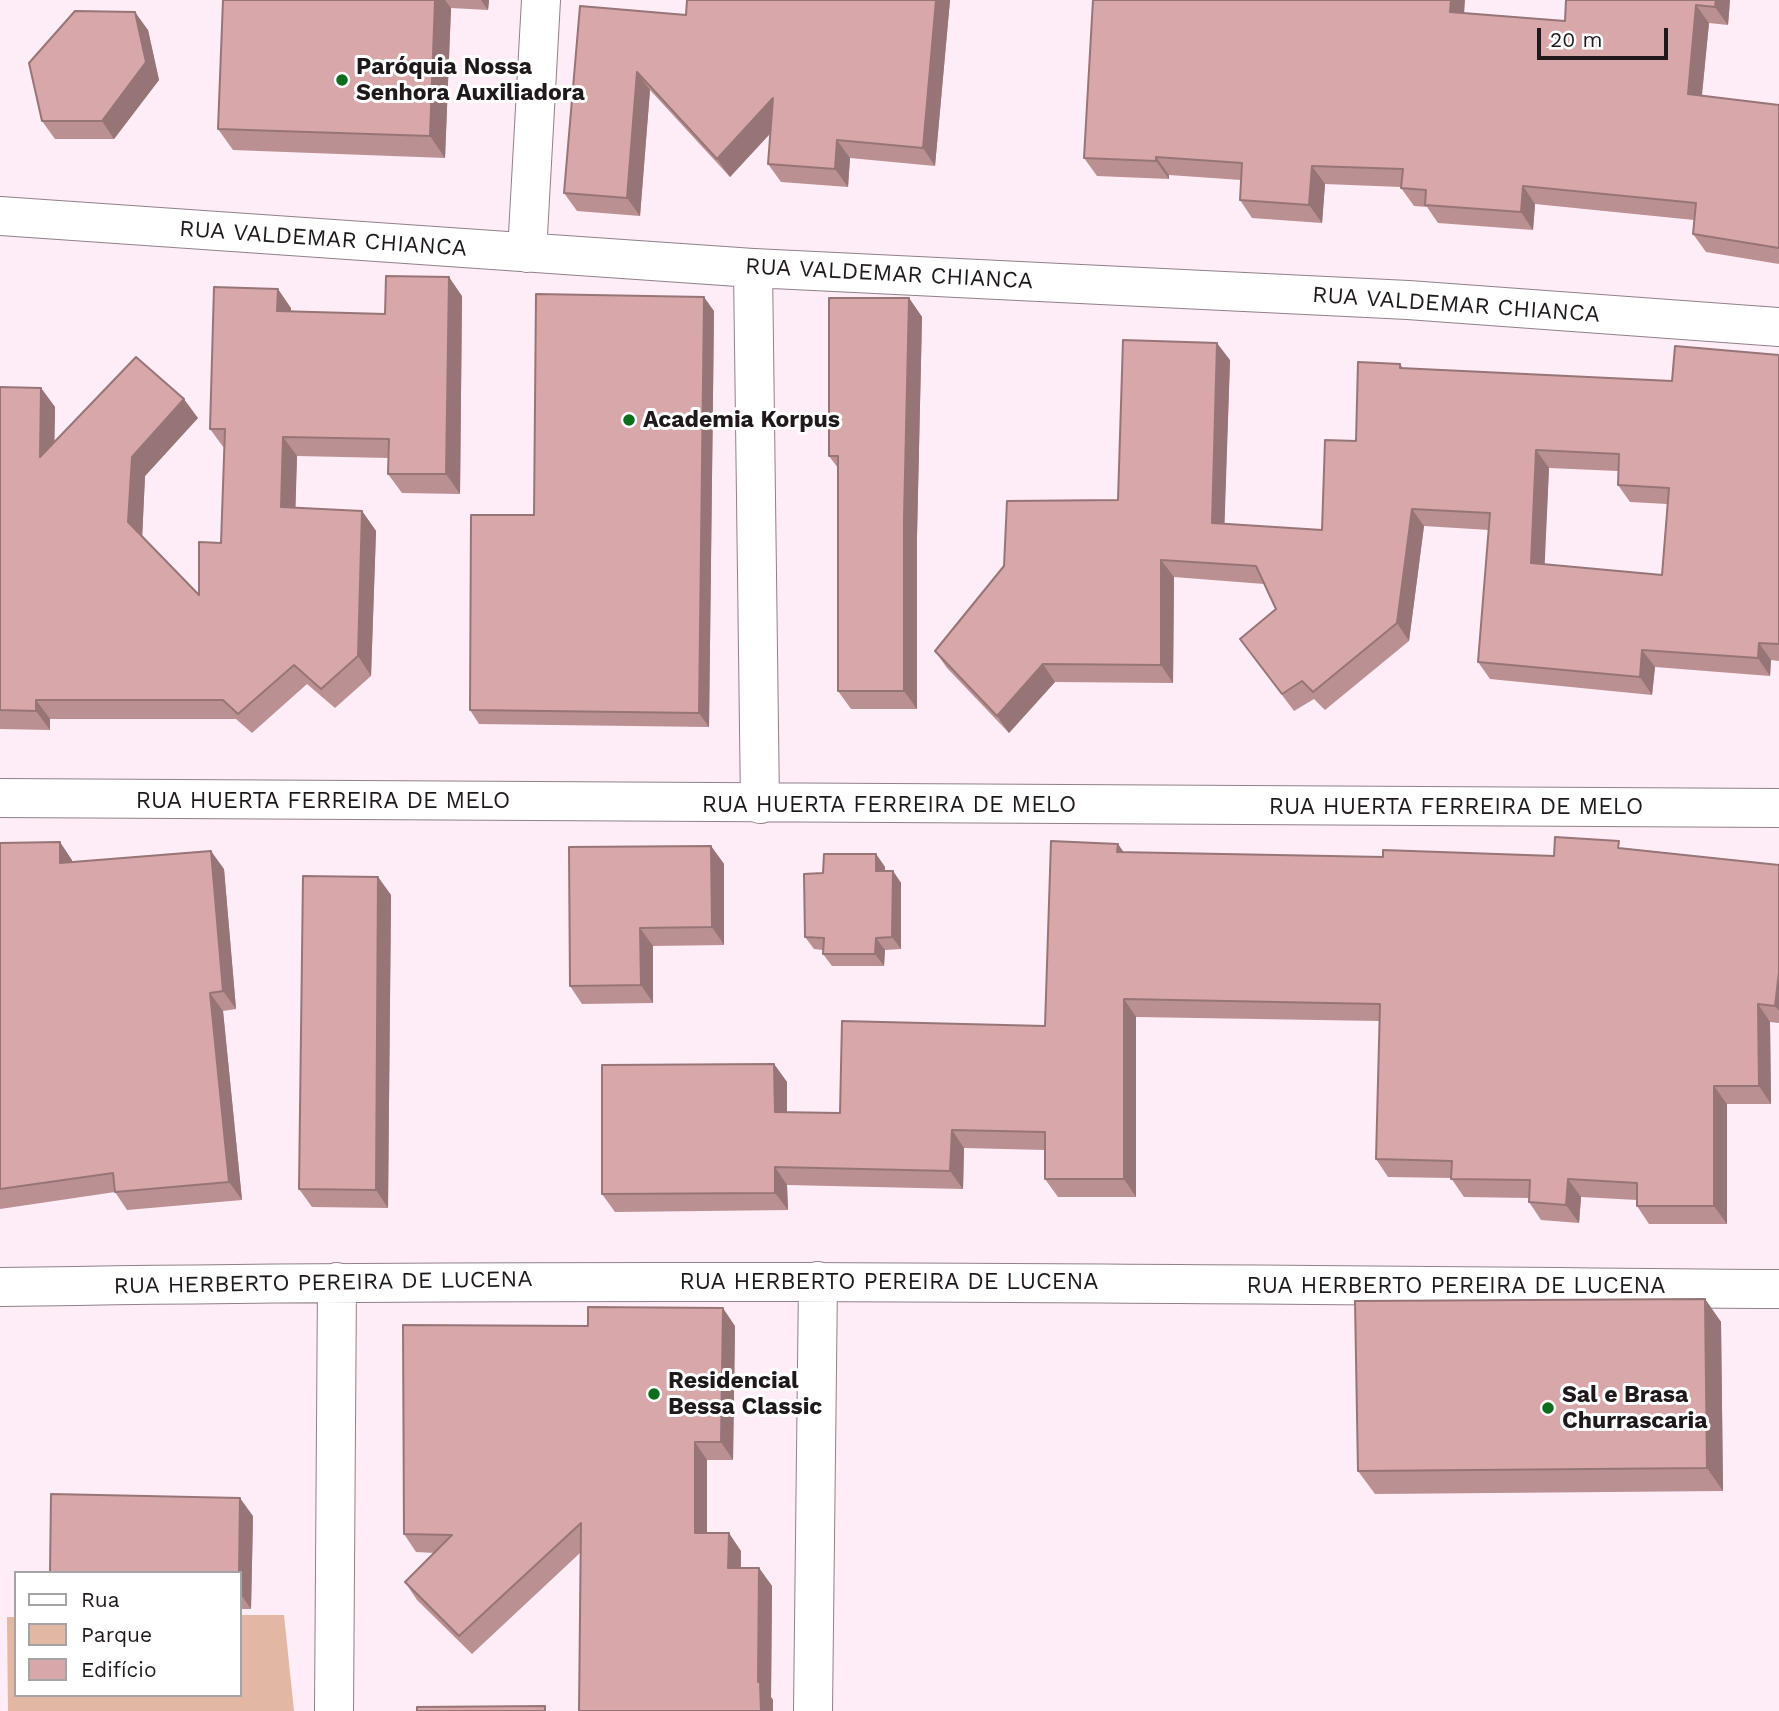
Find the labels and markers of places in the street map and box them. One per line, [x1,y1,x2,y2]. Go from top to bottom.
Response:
place label: Paróquia Nossa Senhora Auxiliadora [356,53,585,107]
marker: Paróquia Nossa Senhora Auxiliadora [334,72,350,88]
place label: Academia Korpus [643,406,840,434]
marker: Academia Korpus [621,412,637,428]
place label: Residencial Bessa Classic [668,1367,822,1421]
place label: Sal e Brasa Churrascaria [1562,1381,1708,1435]
marker: Residencial Bessa Classic [646,1386,662,1402]
marker: Sal e Brasa Churrascaria [1540,1400,1556,1416]

